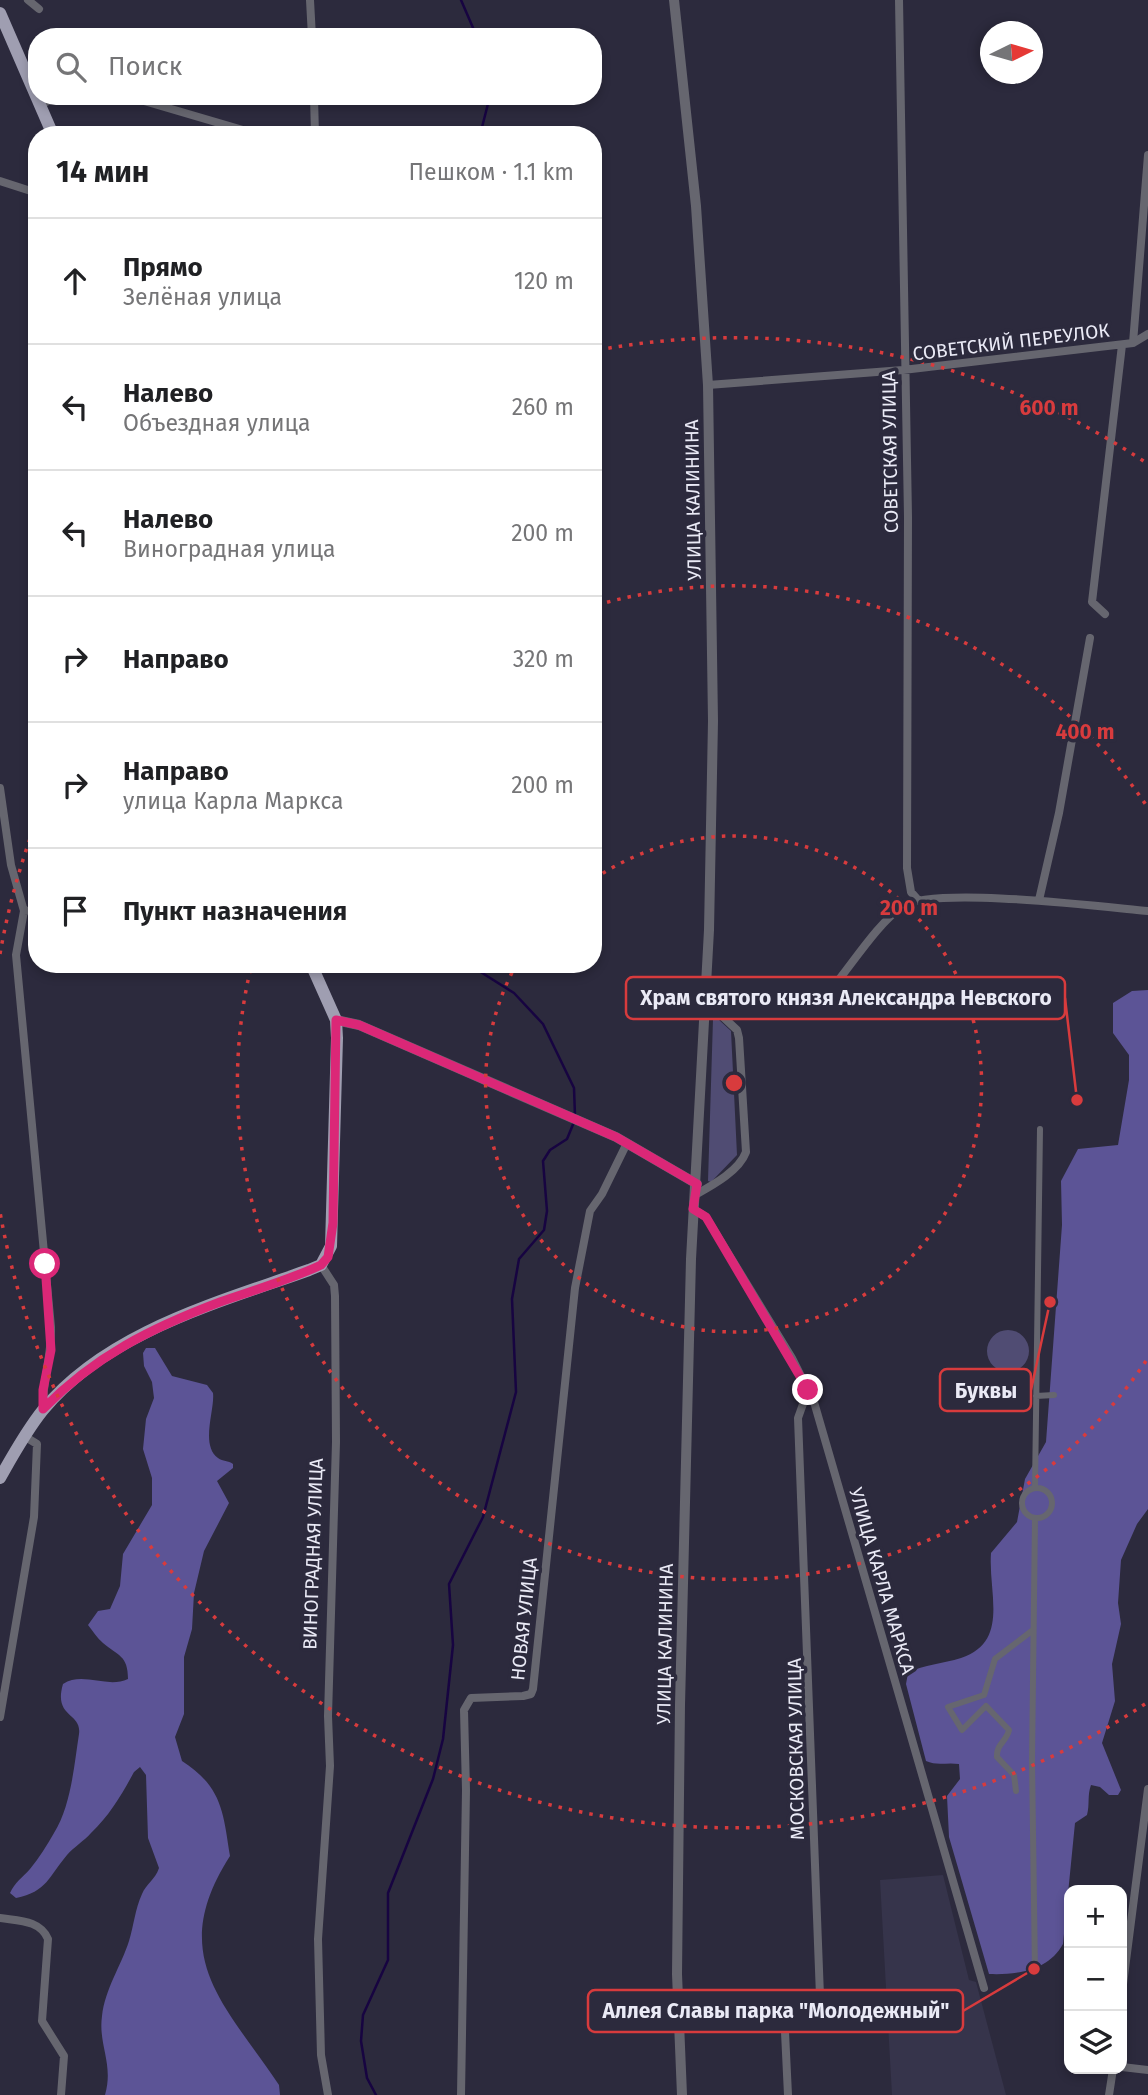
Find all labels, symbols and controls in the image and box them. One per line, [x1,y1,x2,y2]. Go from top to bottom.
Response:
north arrow [980,21,1043,84]
search box [28,28,602,105]
icon: search [52,48,90,86]
text: Поиск [108,51,182,82]
text: 14 мин [56,154,149,190]
text: Пешком · 1.1 km [409,158,574,186]
text: Прямо [123,252,203,283]
icon: ahead [56,262,94,300]
text: 120 m [514,267,574,295]
text: Зелёная улица [123,283,282,311]
street label: СОВЕТСКИЙ ПЕРЕУЛОК [911,319,1111,365]
street label: СОВЕТСКАЯ УЛИЦА [877,371,903,533]
text: Налево [123,378,213,409]
icon: left [56,388,94,426]
text: 260 m [512,393,574,421]
text: 600 m [1019,395,1079,421]
text: Объездная улица [123,409,311,437]
street label: УЛИЦА КАЛИНИНА [680,419,706,581]
text: Налево [123,504,213,535]
icon: left [56,514,94,552]
text: 200 m [511,519,574,547]
text: Виноградная улица [123,535,336,563]
icon: right [56,640,94,678]
text: Направо [123,644,229,675]
text: 320 m [513,645,574,673]
text: 400 m [1055,719,1115,745]
text: Направо [123,756,229,787]
icon: right [56,766,94,804]
text: 200 m [511,771,574,799]
text: улица Карла Маркса [123,787,343,815]
icon: arrive [56,892,94,930]
text: 200 m [880,895,938,921]
text: Пункт назначения [123,896,347,927]
callout: Храм святого князя Александра Невского [626,977,1065,1019]
text: Храм святого князя Александра Невского [639,985,1052,1011]
centre of rings [722,1071,746,1095]
route start [29,1248,60,1279]
callout: Буквы [940,1369,1031,1411]
route end [792,1374,823,1405]
text: Буквы [955,1378,1017,1404]
street label: ВИНОГРАДНАЯ УЛИЦА [298,1458,328,1650]
street label: УЛИЦА КАРЛА МАРКСА [844,1485,920,1677]
street label: НОВАЯ УЛИЦА [506,1556,542,1682]
street label: УЛИЦА КАЛИНИНА [652,1563,678,1725]
street label: МОСКОВСКАЯ УЛИЦА [783,1658,809,1840]
map controls [1064,1885,1127,2074]
button: + [1064,1885,1127,1948]
button: − [1064,1948,1127,2011]
callout: Аллея Славы парка "Молодежный" [588,1990,963,2032]
text: Аллея Славы парка "Молодежный" [601,1998,950,2024]
button: layers [1064,2011,1127,2074]

